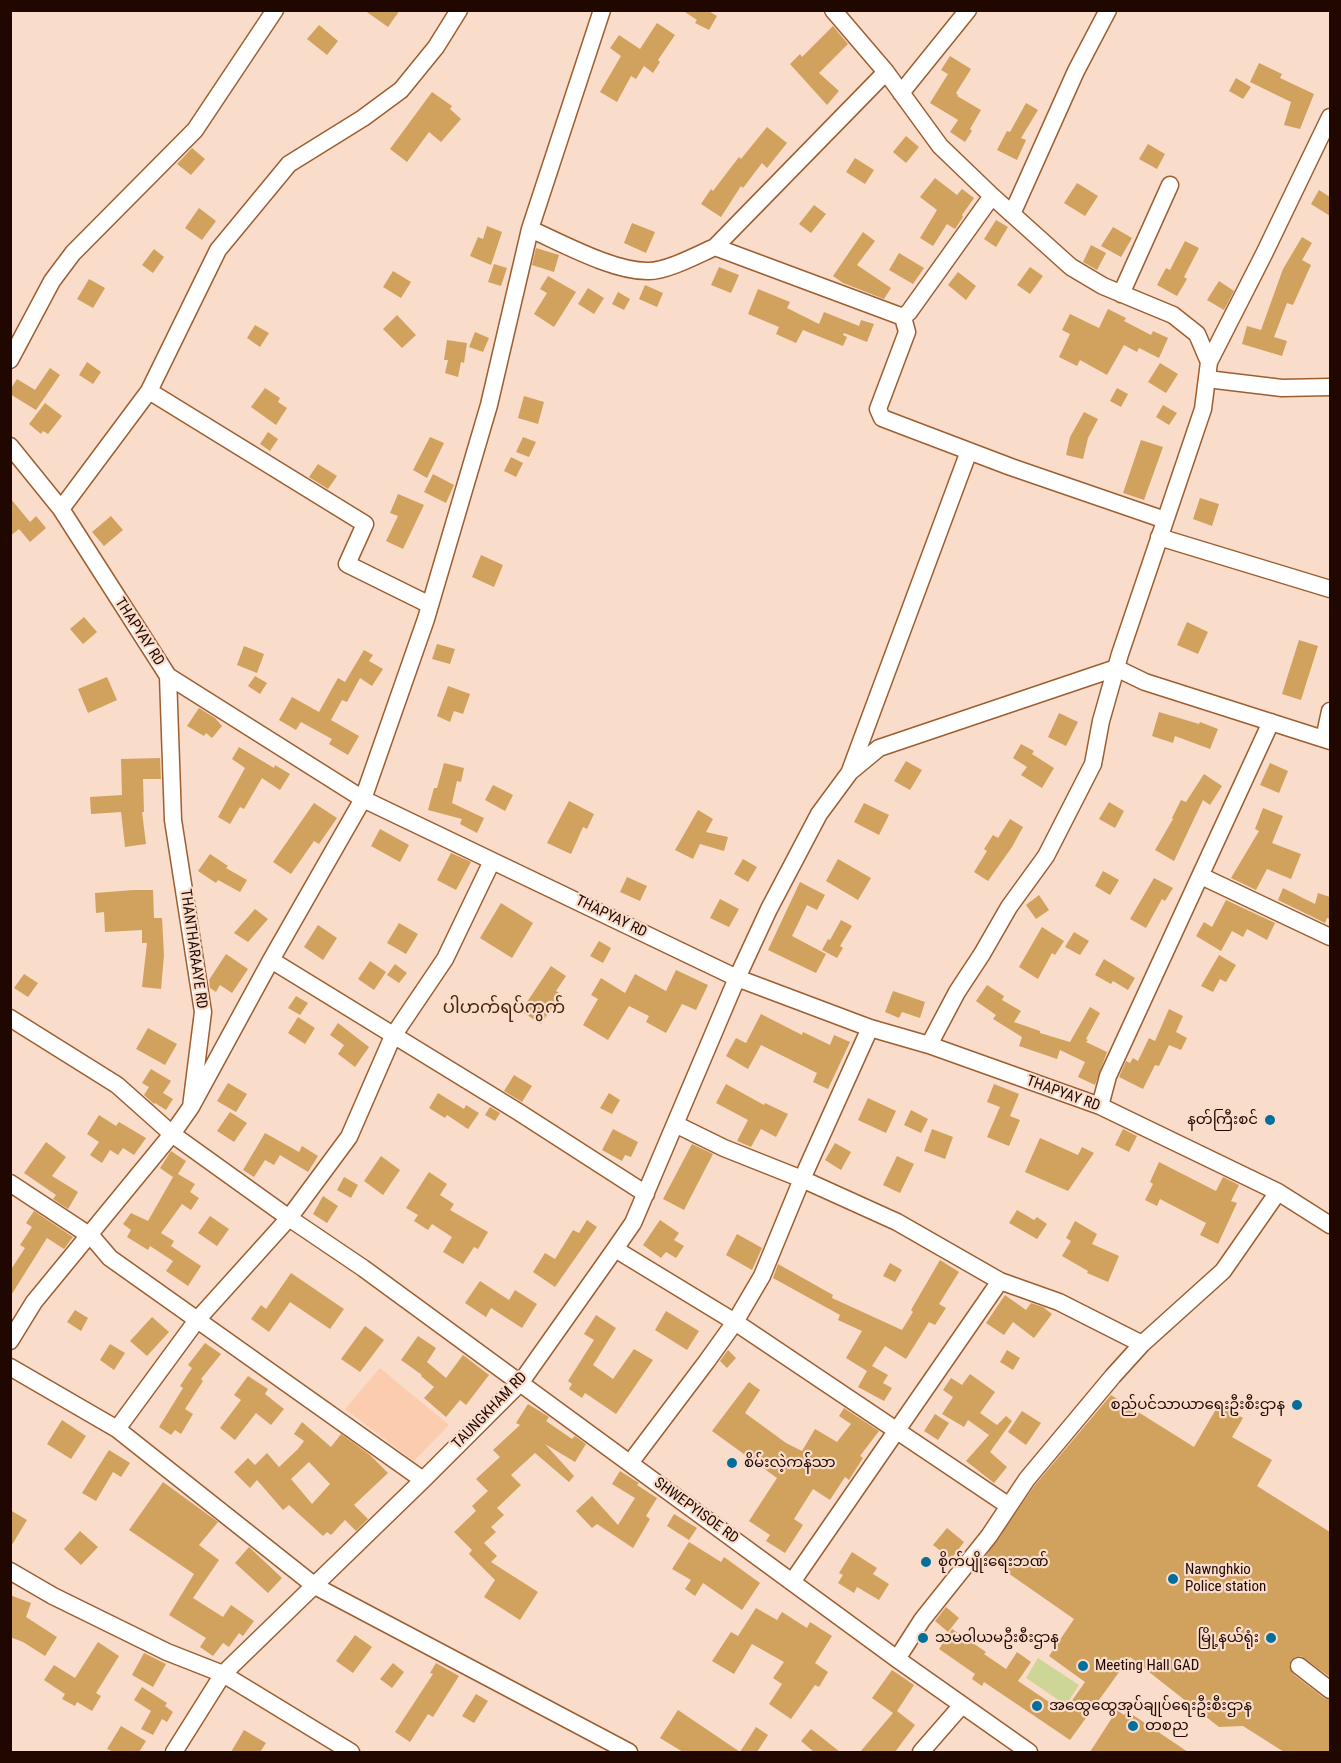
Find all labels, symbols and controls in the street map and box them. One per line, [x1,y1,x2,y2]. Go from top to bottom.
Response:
street label: THAPYAY RD [110,595,168,669]
street label: THANTHARAAYE RD [176,888,210,1010]
street label: THAPYAY RD [572,892,650,942]
district label: ပါဟက်ရပ်ကွက် [443,997,565,1019]
street label: THAPYAY RD [1024,1072,1102,1116]
place label: နတ်ကြီးစင် [1187,1111,1258,1129]
marker: နတ်ကြီးစင် [1263,1113,1277,1127]
street label: TAUNGKHAM RD [449,1369,531,1453]
place label: စည်ပင်သာယာရေးဦးစီးဌာန [1110,1396,1285,1414]
marker: စည်ပင်သာယာရေးဦးစီးဌာန [1290,1398,1304,1412]
place label: စိမ်းလဲ့ကန်သာ [744,1454,835,1472]
marker: စိမ်းလဲ့ကန်သာ [725,1456,739,1470]
street label: SHWEPYISOE RD [650,1474,742,1548]
place label: စိုက်ပျိုးရေးဘဏ် [938,1553,1049,1571]
marker: စိုက်ပျိုးရေးဘဏ် [919,1555,933,1569]
place label: Nawnghkio Police station [1185,1561,1266,1596]
marker: Nawnghkio Police station [1166,1572,1180,1586]
place label: သမဝါယမဦးစီးဌာန [935,1629,1059,1647]
place label: မြို့နယ်ရုံး [1198,1629,1259,1647]
marker: သမဝါယမဦးစီးဌာန [916,1631,930,1645]
marker: မြို့နယ်ရုံး [1264,1631,1278,1645]
place label: Meeting Hall GAD [1095,1657,1199,1675]
marker: Meeting Hall GAD [1076,1659,1090,1673]
place label: အထွေထွေအုပ်ချုပ်ရေးဦးစီးဌာန [1049,1697,1252,1715]
marker: အထွေထွေအုပ်ချုပ်ရေးဦးစီးဌာန [1030,1699,1044,1713]
place label: တစည [1145,1717,1189,1735]
marker: တစည [1126,1719,1140,1733]

